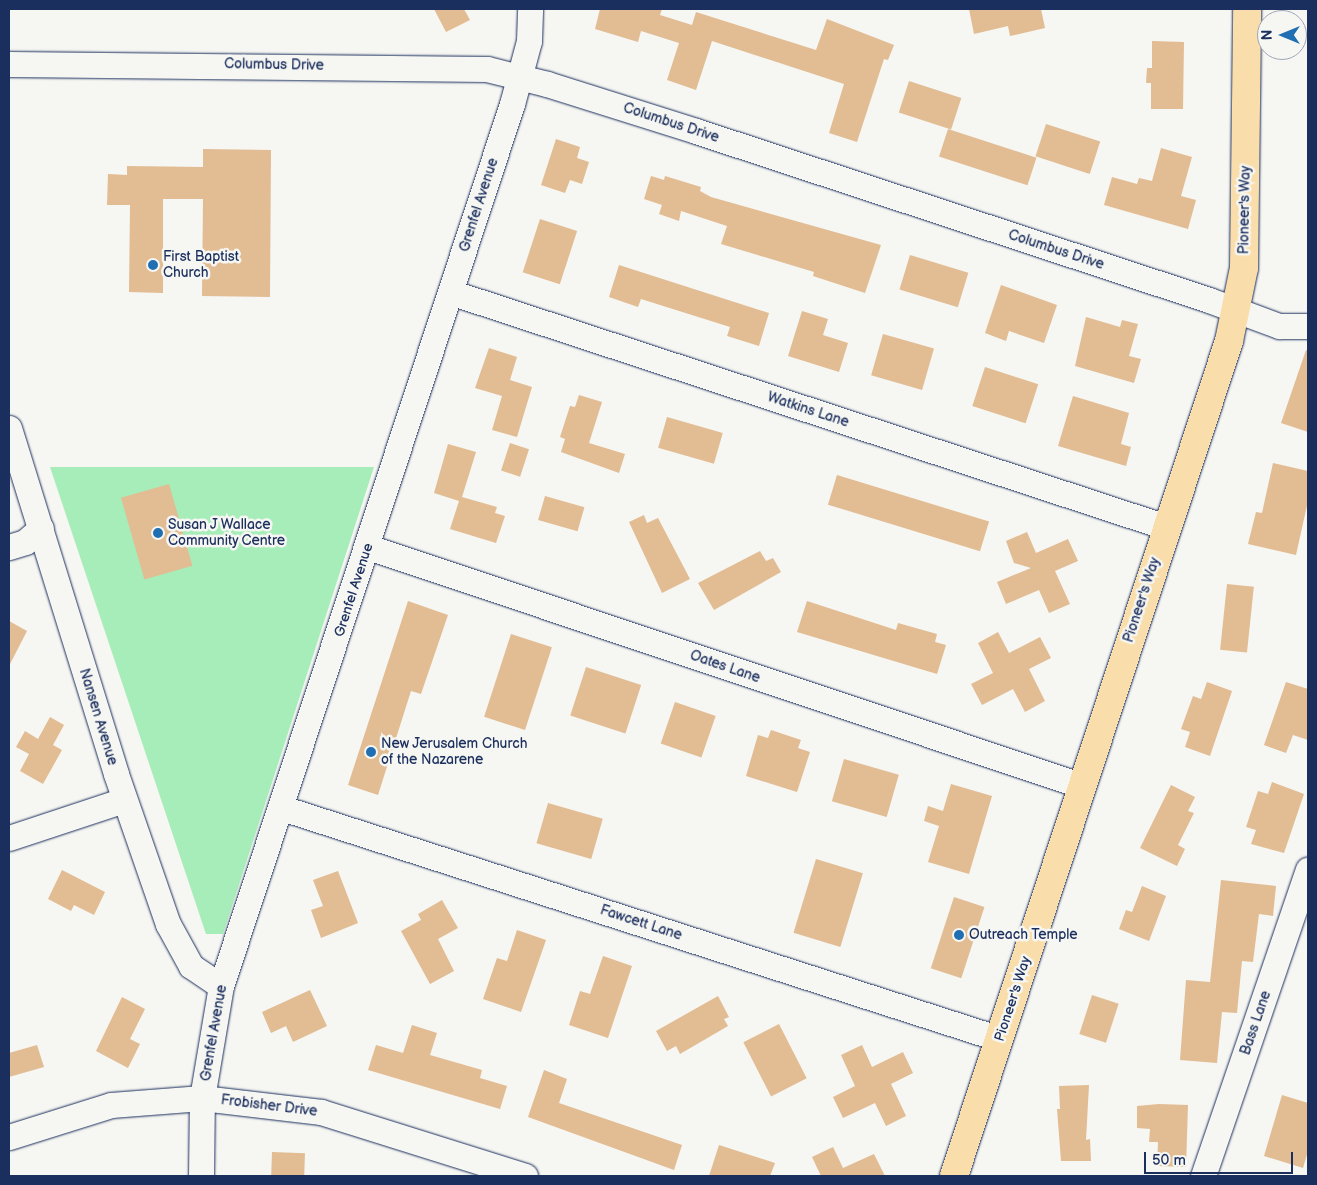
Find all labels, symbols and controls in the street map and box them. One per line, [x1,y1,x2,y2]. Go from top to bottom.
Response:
north arrow [1257,10,1307,60]
text: N [1259,30,1276,40]
street label: Columbus Drive [224,56,324,74]
street label: Columbus Drive [621,100,721,146]
street label: Grenfel Avenue [456,156,502,254]
street label: Pioneer's Way [1236,165,1254,255]
street label: Columbus Drive [1006,227,1106,273]
place label: First Baptist Church [163,249,239,282]
marker: First Baptist Church [147,259,159,271]
street label: Watkins Lane [765,389,851,431]
place label: Susan J Wallace Community Centre [168,517,286,550]
marker: Susan J Wallace Community Centre [152,527,164,539]
street label: Grenfel Avenue [331,541,377,639]
street label: Pioneer's Way [1120,555,1164,645]
street label: Oates Lane [688,647,762,687]
street label: Nansen Avenue [75,667,121,767]
place label: New Jerusalem Church of the Nazarene [381,736,528,769]
marker: New Jerusalem Church of the Nazarene [365,746,377,758]
street label: Fawcett Lane [598,902,684,944]
place label: Outreach Temple [969,927,1078,943]
marker: Outreach Temple [953,929,965,941]
street label: Pioneer's Way [991,954,1035,1044]
street label: Grenfel Avenue [197,983,231,1083]
street label: Bass Lane [1237,989,1275,1057]
street label: Frobisher Drive [220,1092,318,1120]
scale bar [1147,1142,1296,1174]
text: 50 m [1152,1151,1186,1170]

